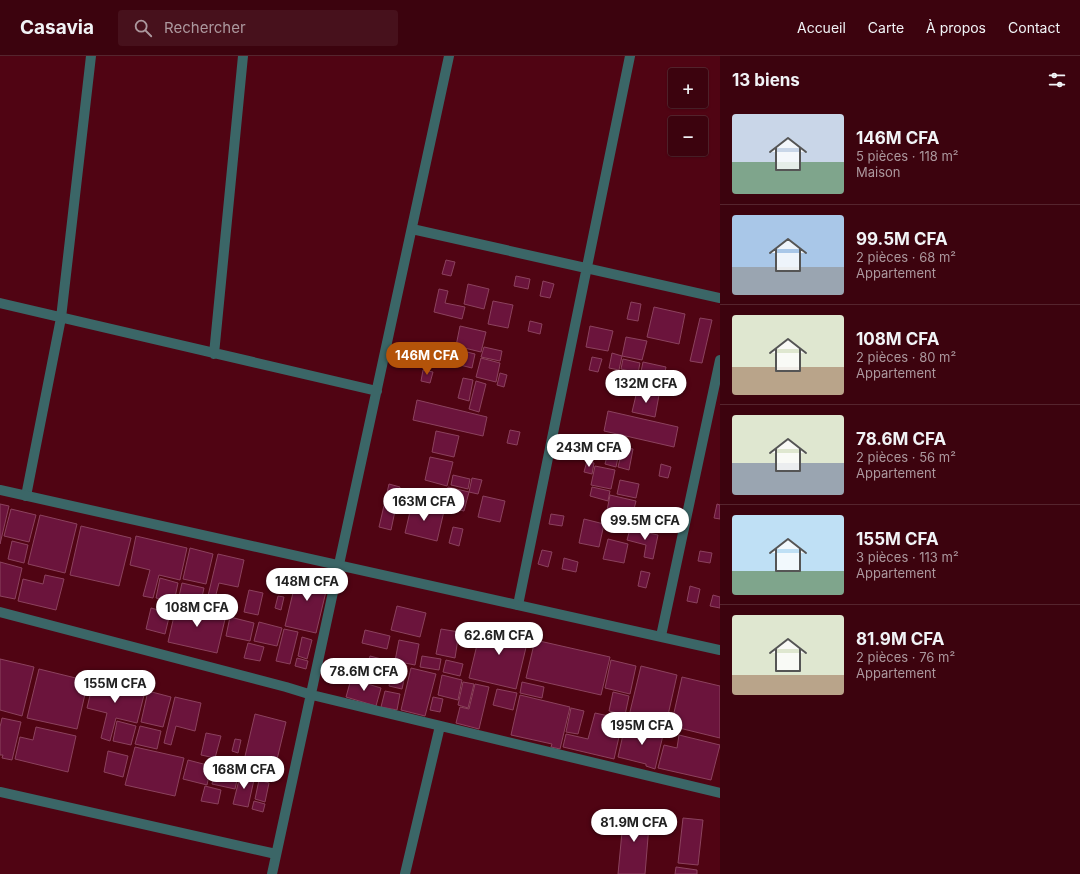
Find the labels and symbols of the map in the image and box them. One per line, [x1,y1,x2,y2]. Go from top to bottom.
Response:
pin: 146M CFA [386,342,468,376]
pin: 132M CFA [605,370,687,404]
pin: 243M CFA [548,434,630,468]
pin: 163M CFA [383,488,465,522]
pin: 99.5M CFA [599,507,691,541]
pin: 148M CFA [266,568,348,602]
pin: 108M CFA [156,594,238,628]
pin: 62.6M CFA [453,622,545,656]
pin: 78.6M CFA [318,658,410,692]
pin: 155M CFA [74,670,156,704]
pin: 195M CFA [601,712,683,746]
pin: 168M CFA [203,756,285,790]
pin: 81.9M CFA [588,809,680,843]

